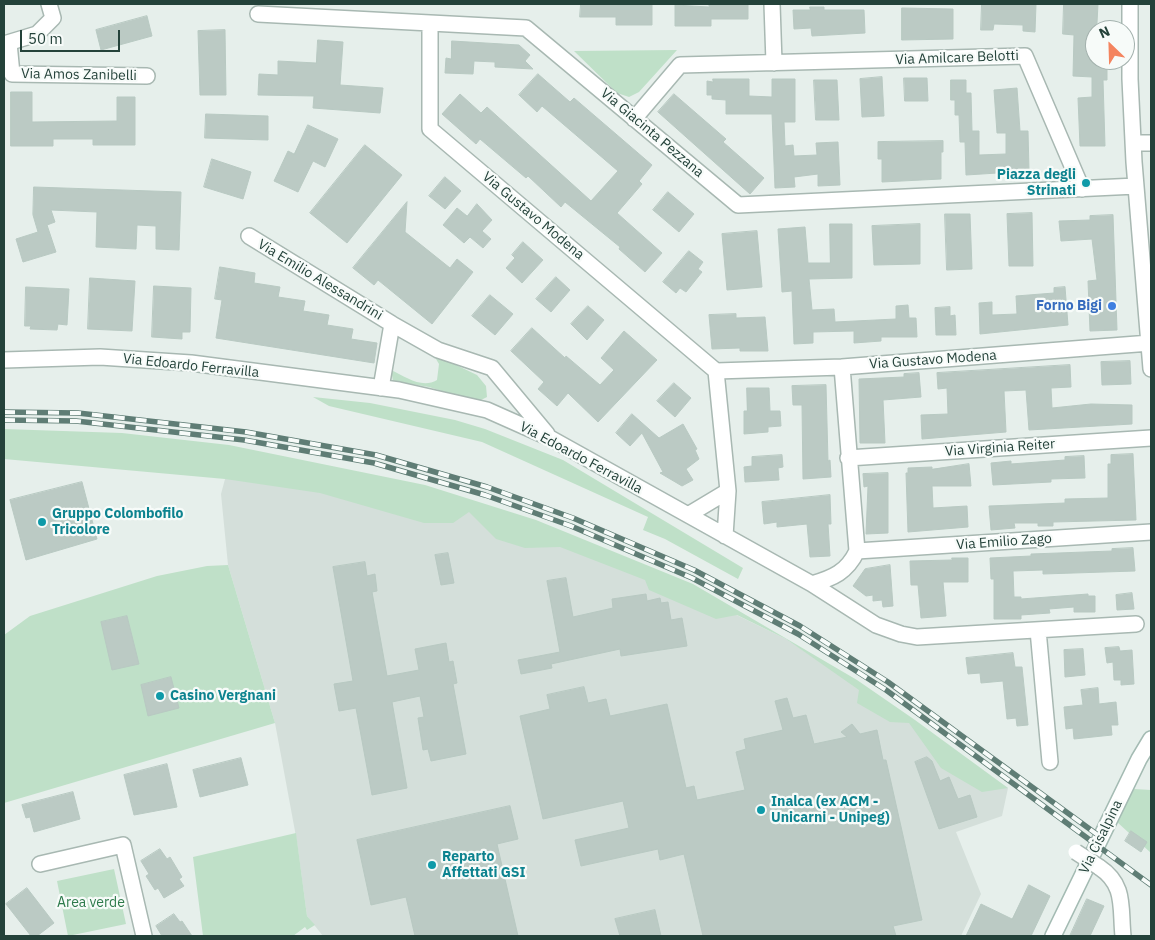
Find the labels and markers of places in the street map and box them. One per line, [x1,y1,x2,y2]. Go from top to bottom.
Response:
place label: Piazza degli Strinati [997,167,1076,200]
marker: Piazza degli Strinati [1080,177,1092,189]
place label: Forno Bigi [1036,298,1102,314]
marker: Forno Bigi [1106,300,1118,312]
place label: Gruppo Colombofilo Tricolore [52,506,183,538]
marker: Gruppo Colombofilo Tricolore [36,516,48,528]
place label: Casino Vergnani [170,688,276,704]
marker: Casino Vergnani [154,690,166,702]
place label: Inalca (ex ACM - Unicarni - Unipeg) [771,794,890,826]
marker: Inalca (ex ACM - Unicarni - Unipeg) [755,804,767,816]
place label: Reparto Affettati GSI [442,849,526,882]
marker: Reparto Affettati GSI [426,859,438,871]

